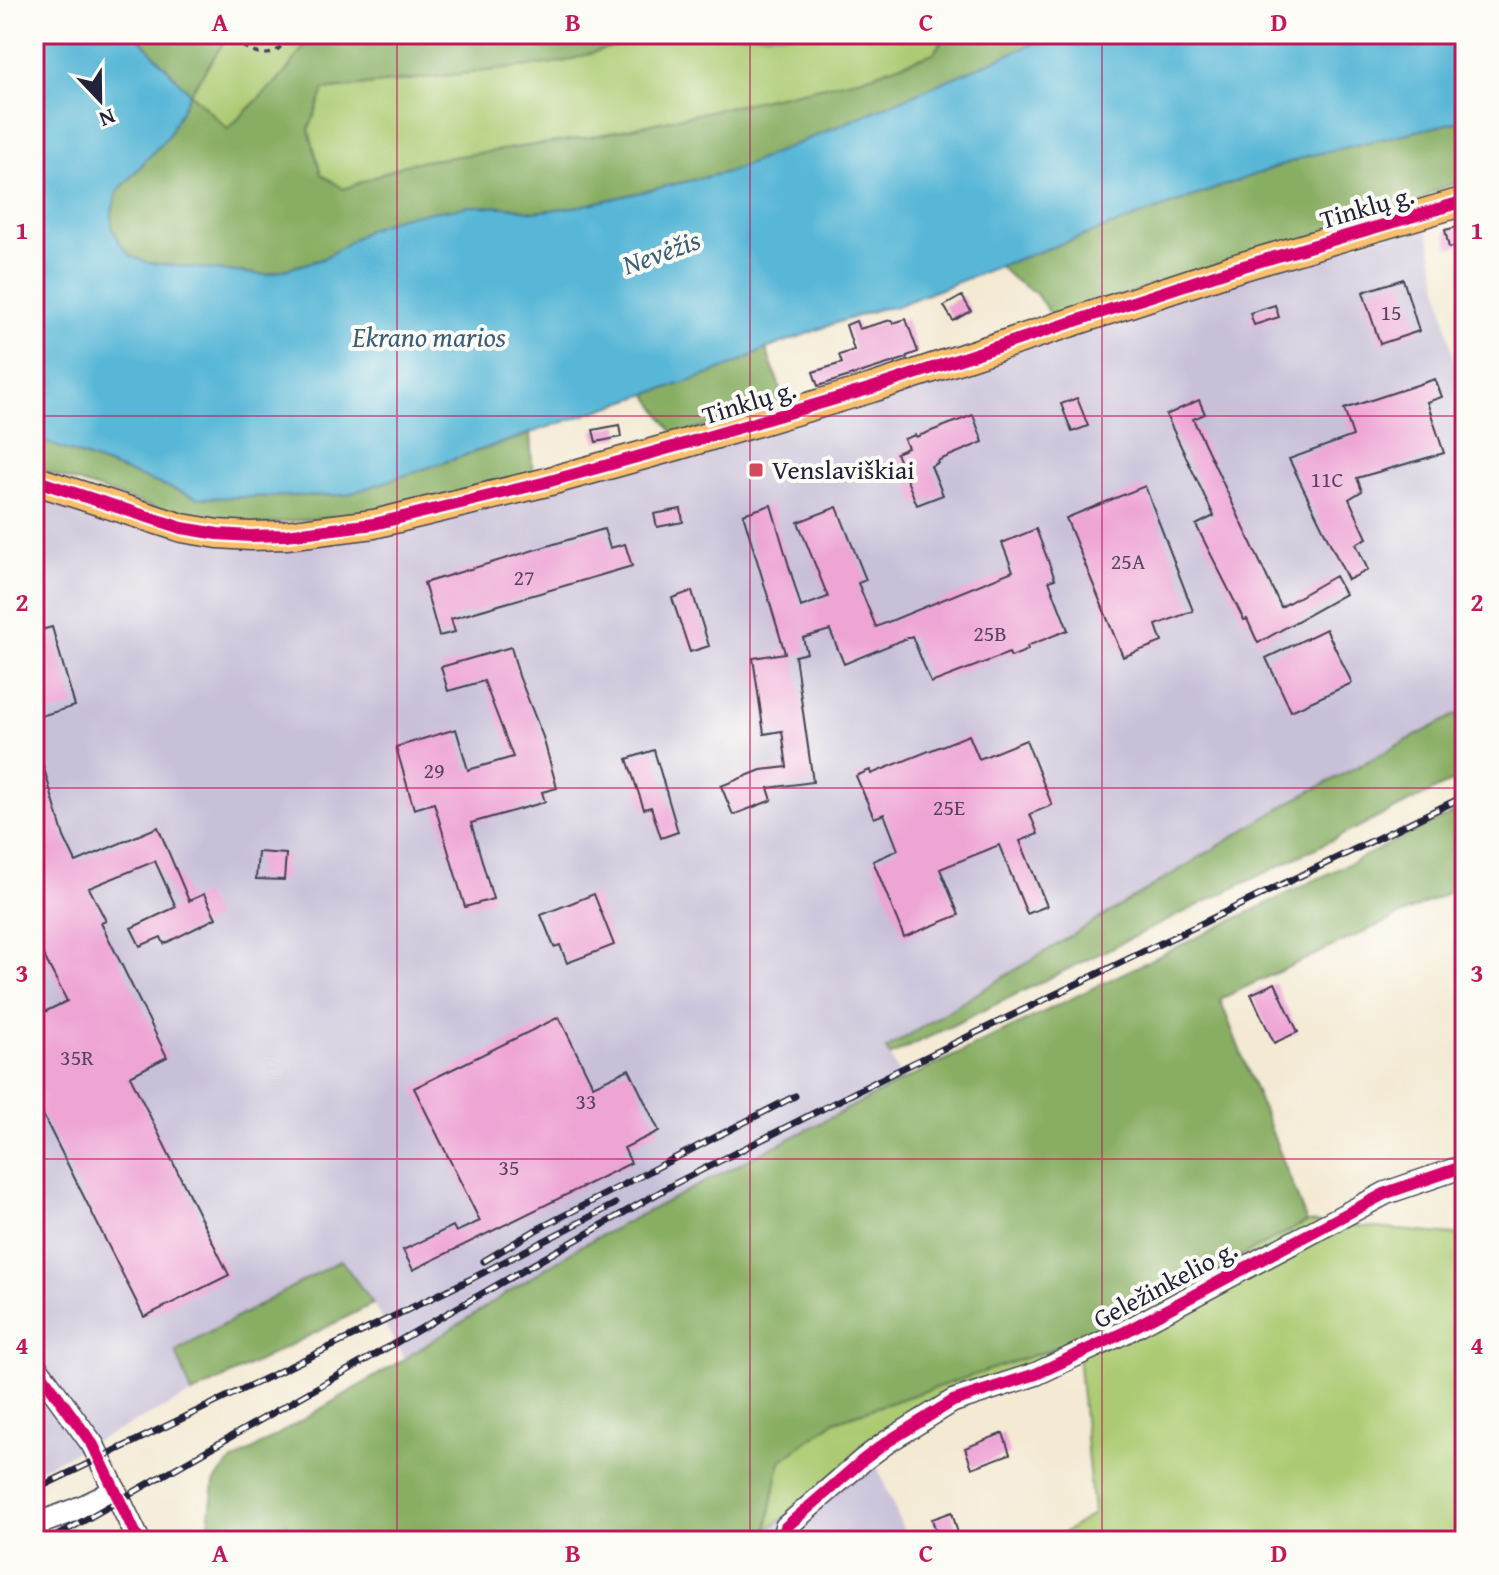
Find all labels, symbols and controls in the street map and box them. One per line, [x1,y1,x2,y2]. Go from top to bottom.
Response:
text: A [212,2,229,41]
text: B [565,2,581,41]
text: C [919,2,933,41]
text: D [1271,2,1287,41]
north arrow [60,60,140,140]
text: N [94,101,120,136]
street label: Tinklų g. [1315,175,1418,238]
text: 1 [15,210,29,249]
text: 1 [1470,210,1484,249]
water label: Nevėžis [615,219,706,285]
house number: 15 [1380,296,1402,328]
water label: Ekrano marios [351,316,506,357]
street label: Tinklų g. [697,369,800,434]
place label: Venslaviškiai [772,450,914,489]
marker: Venslaviškiai [747,461,765,479]
house number: 11C [1310,463,1344,495]
house number: 25A [1111,545,1146,577]
house number: 27 [513,561,535,593]
text: 2 [15,582,29,621]
text: 2 [1470,582,1484,621]
house number: 25B [973,617,1007,649]
house number: 29 [423,754,445,786]
house number: 25E [933,791,965,823]
text: 3 [15,953,29,992]
text: 3 [1470,953,1484,992]
house number: 35R [60,1041,94,1073]
house number: 33 [575,1085,597,1117]
house number: 35 [498,1151,520,1183]
street label: Geležinkelio g. [1086,1229,1244,1338]
text: 4 [15,1325,29,1364]
text: 4 [1470,1325,1484,1364]
text: A [212,1533,229,1572]
text: B [565,1533,581,1572]
text: C [919,1533,933,1572]
text: D [1271,1533,1287,1572]

